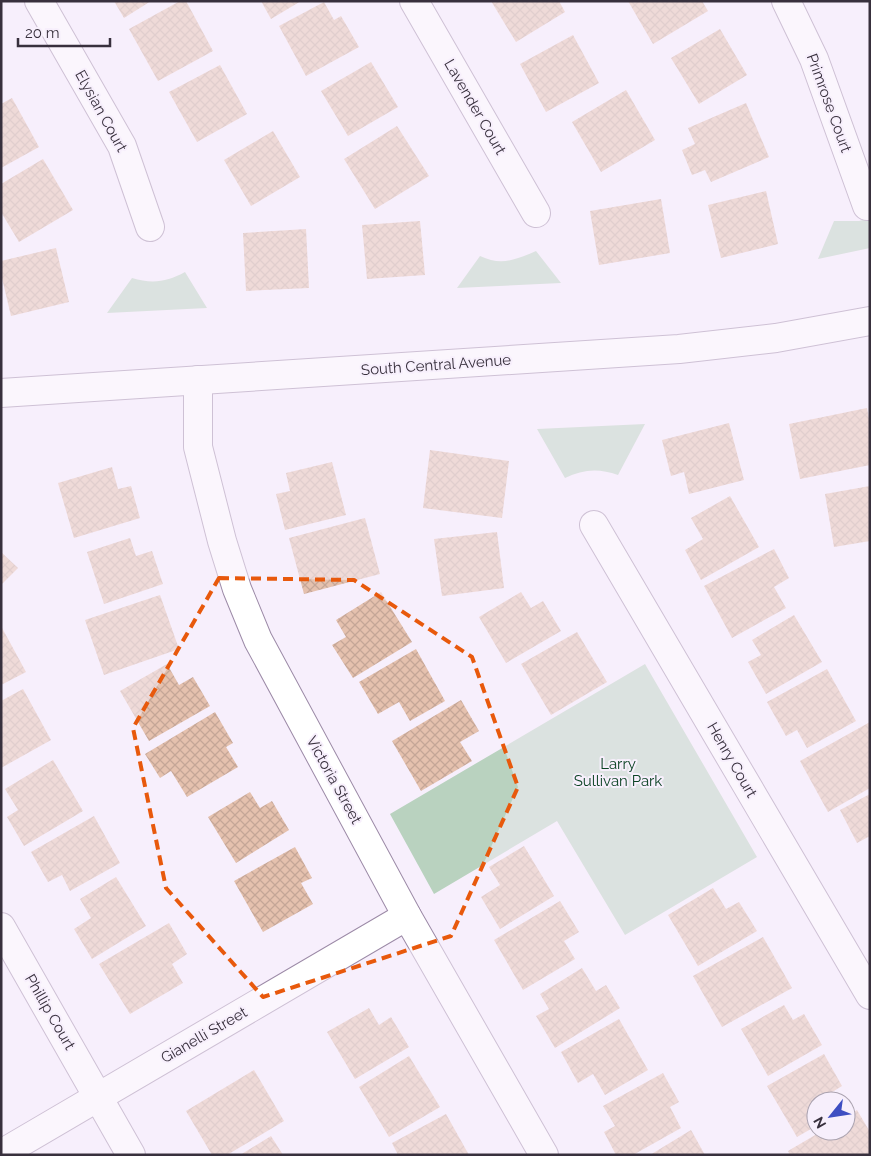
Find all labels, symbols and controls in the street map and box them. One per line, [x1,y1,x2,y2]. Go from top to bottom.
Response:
scale bar [18,15,110,47]
text: 20 m [25,24,60,42]
street label: Primrose Court [803,51,855,155]
street label: Lavender Court [440,56,510,158]
street label: Elysian Court [71,67,131,155]
street label: South Central Avenue [360,351,512,379]
street label: Henry Court [703,719,761,801]
street label: Victoria Street [302,733,366,827]
park label: Larry Sullivan Park [574,755,662,790]
street label: Phillip Court [21,971,79,1053]
street label: Gianelli Street [158,1003,250,1067]
north arrow [806,1091,856,1141]
text: N [810,1114,829,1131]

